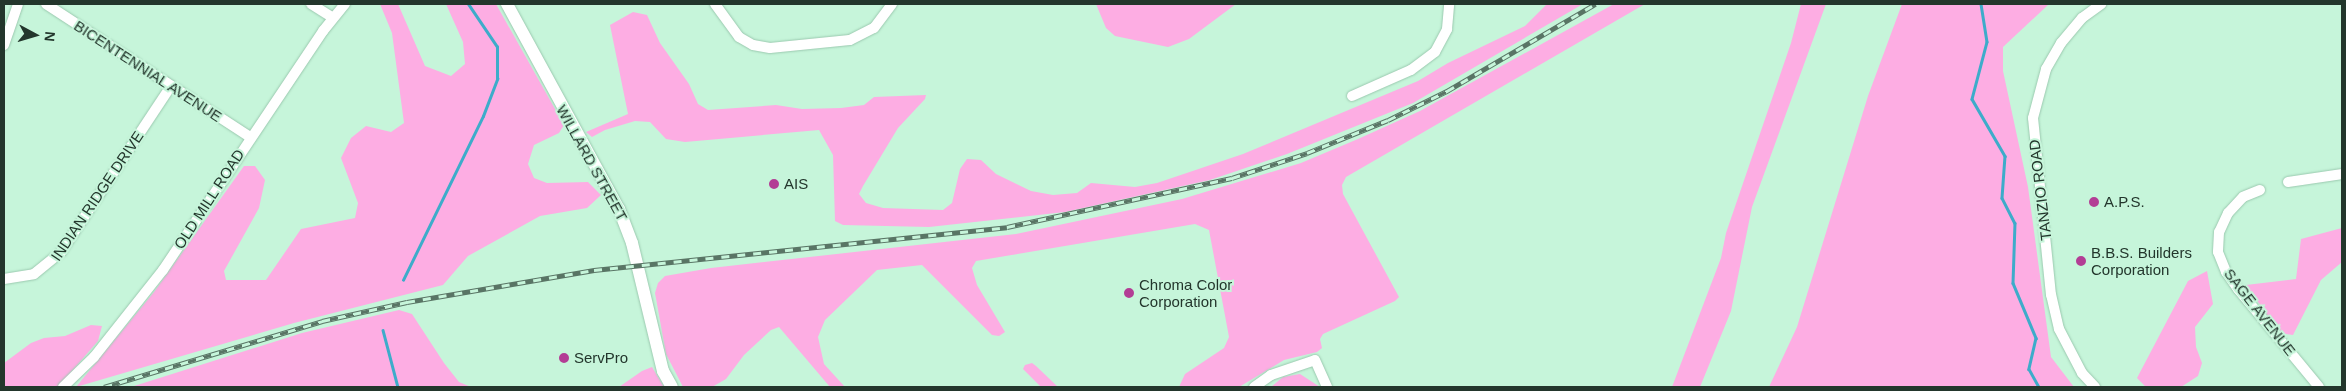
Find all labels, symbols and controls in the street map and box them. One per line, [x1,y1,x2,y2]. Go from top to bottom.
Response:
north arrow [10,10,60,60]
street label: BICENTENNIAL AVENUE [70,16,226,126]
text: N [41,31,58,42]
street label: WILLARD STREET [553,102,631,224]
street label: INDIAN RIDGE DRIVE [47,128,147,264]
street label: TANZIO ROAD [2025,139,2055,241]
street label: OLD MILL ROAD [170,146,248,252]
place label: AIS [784,175,808,193]
marker: AIS [768,178,780,190]
place label: A.P.S. [2104,193,2145,211]
marker: A.P.S. [2088,196,2100,208]
place label: B.B.S. Builders Corporation [2091,243,2192,278]
marker: B.B.S. Builders Corporation [2075,255,2087,267]
street label: SAGE AVENUE [2220,265,2300,359]
place label: Chroma Color Corporation [1139,275,1232,310]
marker: Chroma Color Corporation [1123,287,1135,299]
place label: ServPro [574,349,628,367]
marker: ServPro [558,352,570,364]

